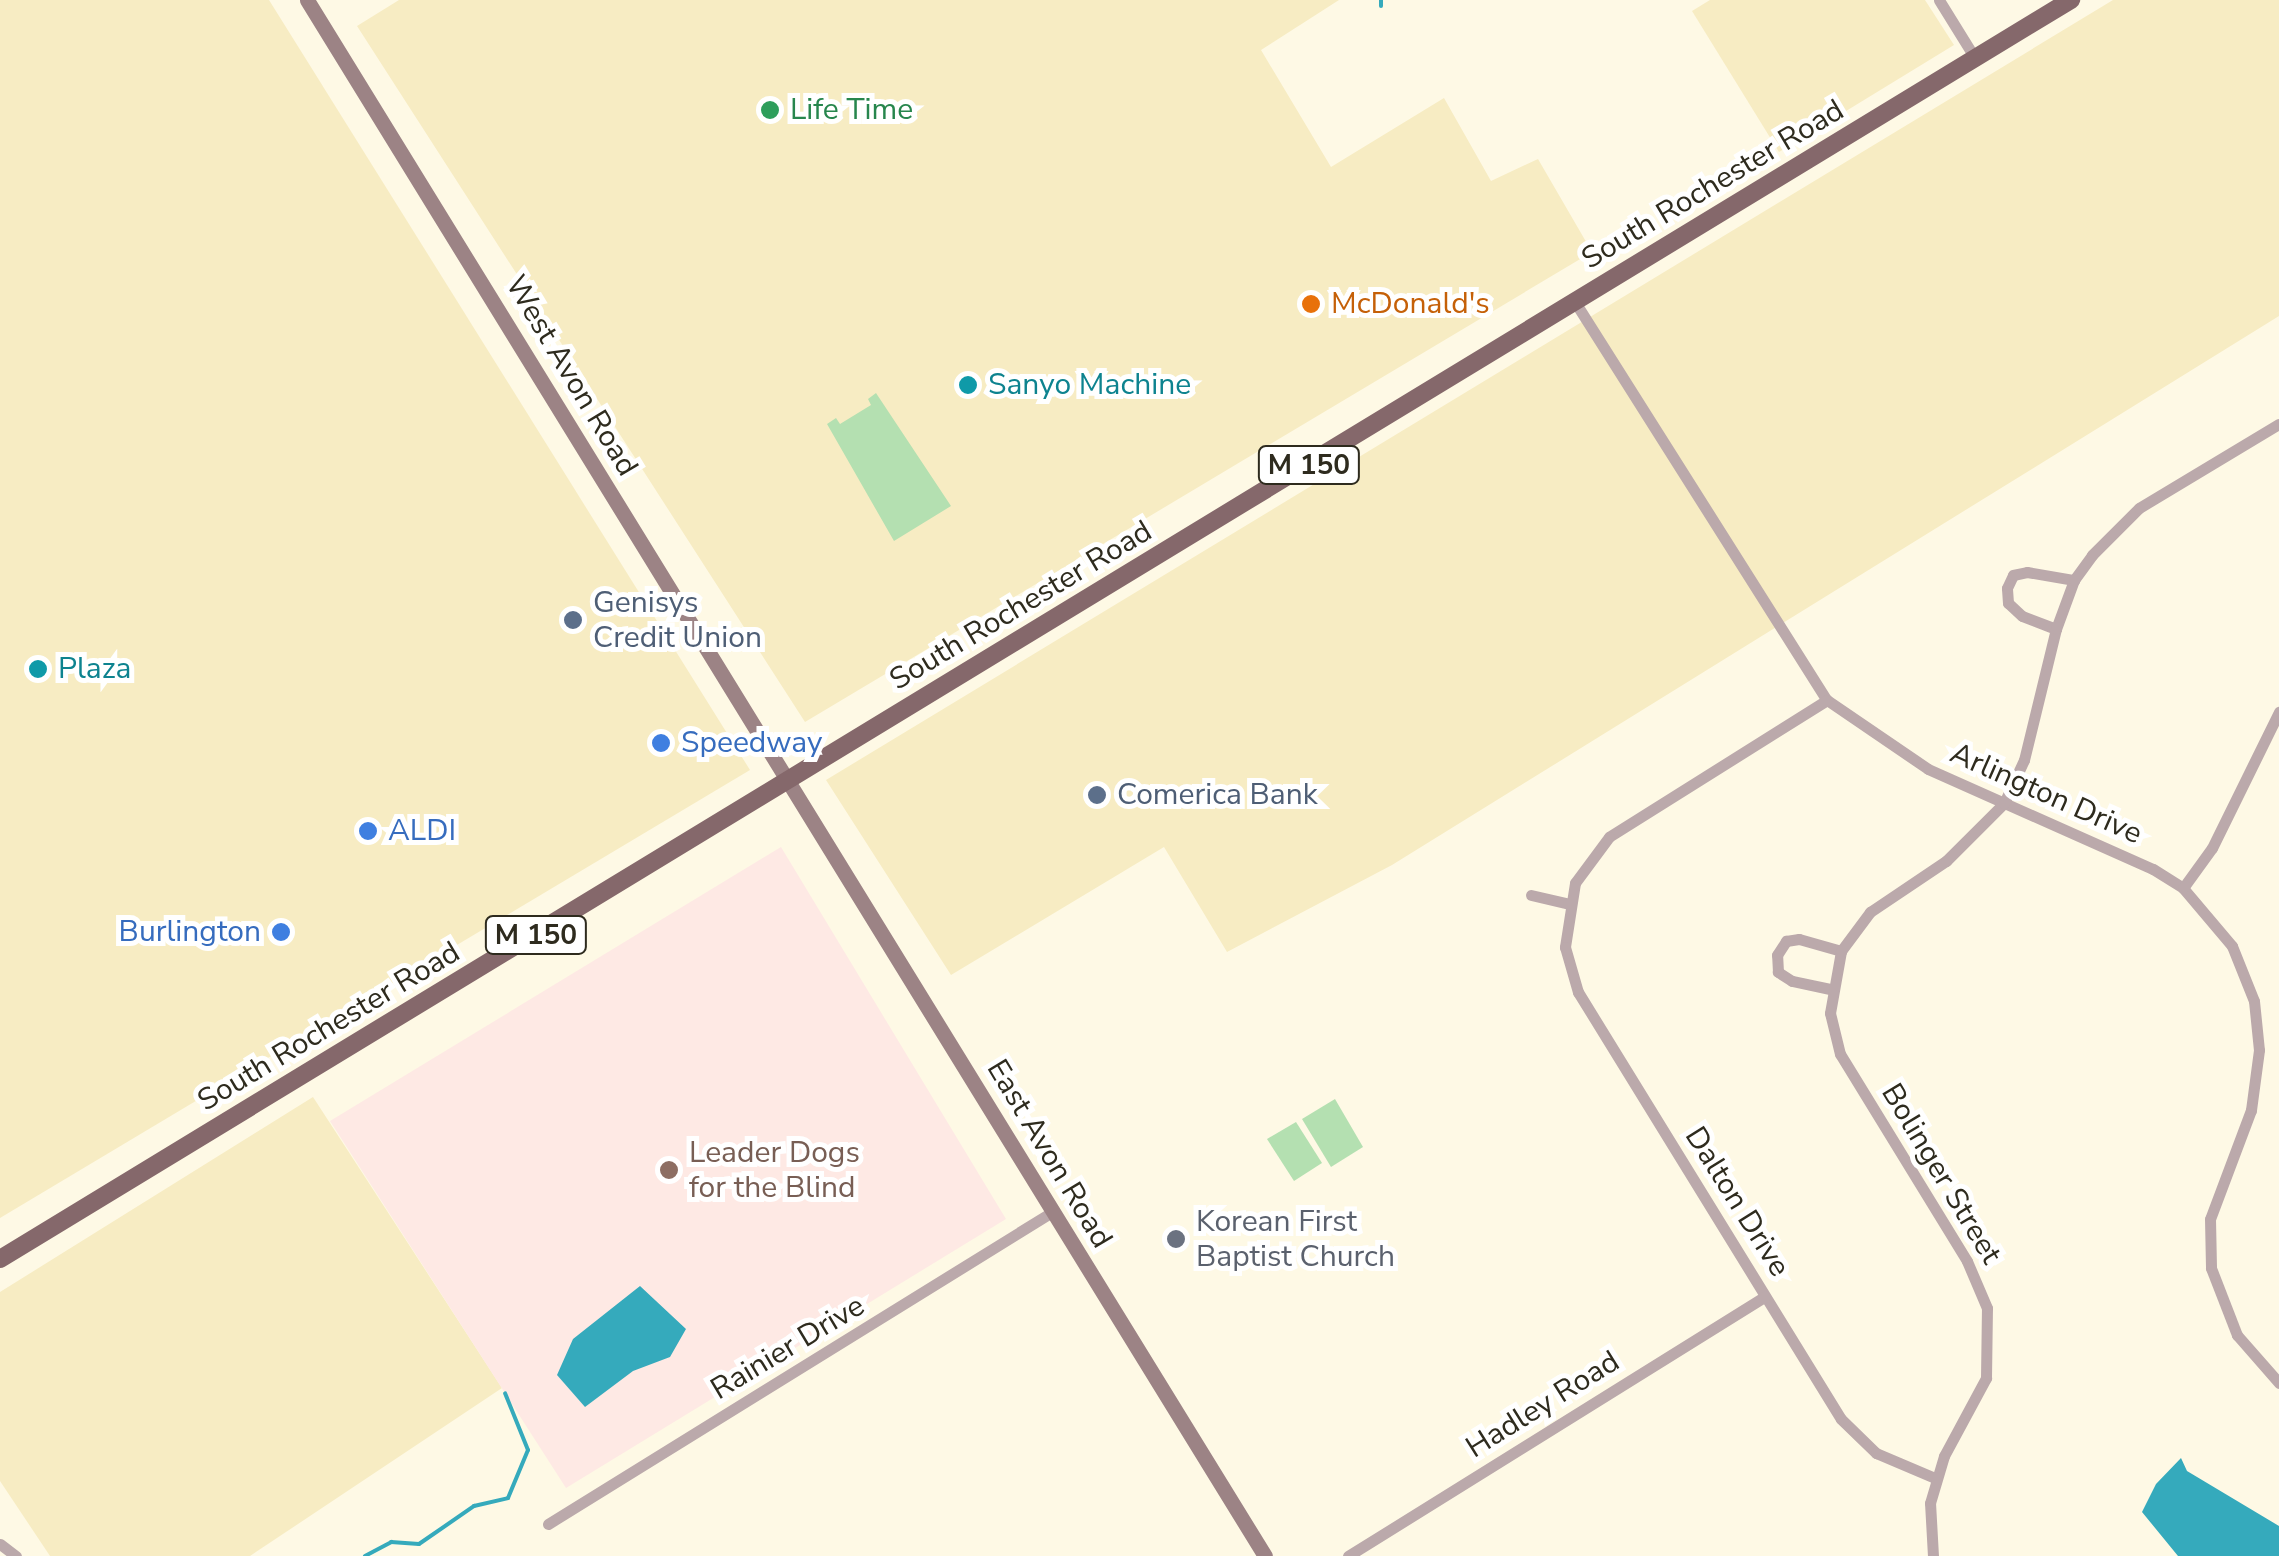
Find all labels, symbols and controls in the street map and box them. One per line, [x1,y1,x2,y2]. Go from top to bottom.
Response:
place label: Life Time [790,92,913,128]
street label: South Rochester Road [1575,92,1851,278]
marker: Life Time [759,99,781,121]
street label: West Avon Road [497,269,645,483]
place label: McDonald's [1331,286,1490,322]
marker: McDonald's [1300,293,1322,315]
place label: Sanyo Machine [988,367,1191,403]
marker: Sanyo Machine [957,374,979,396]
road number: M 150 [1256,442,1362,488]
street label: South Rochester Road [883,513,1159,699]
place label: Genisys Credit Union [593,585,762,656]
marker: Genisys Credit Union [562,609,584,631]
place label: Plaza [58,651,131,687]
marker: Plaza [27,658,49,680]
place label: Speedway [681,725,822,761]
marker: Speedway [650,732,672,754]
street label: Arlington Drive [1945,736,2147,852]
place label: Comerica Bank [1117,777,1318,813]
marker: Comerica Bank [1086,784,1108,806]
place label: ALDI [388,813,456,849]
marker: ALDI [357,820,379,842]
road number: M 150 [484,912,588,958]
place label: Burlington [119,914,261,950]
marker: Burlington [270,921,292,943]
street label: South Rochester Road [191,934,467,1120]
street label: East Avon Road [979,1053,1119,1255]
street label: Bolinger Street [1873,1077,2009,1271]
street label: Dalton Drive [1677,1121,1797,1283]
place label: Leader Dogs for the Blind [689,1135,860,1206]
marker: Leader Dogs for the Blind [658,1159,680,1181]
place label: Korean First Baptist Church [1196,1204,1395,1274]
marker: Korean First Baptist Church [1165,1228,1187,1250]
street label: Rainier Drive [705,1288,871,1408]
street label: Hadley Road [1460,1344,1626,1466]

